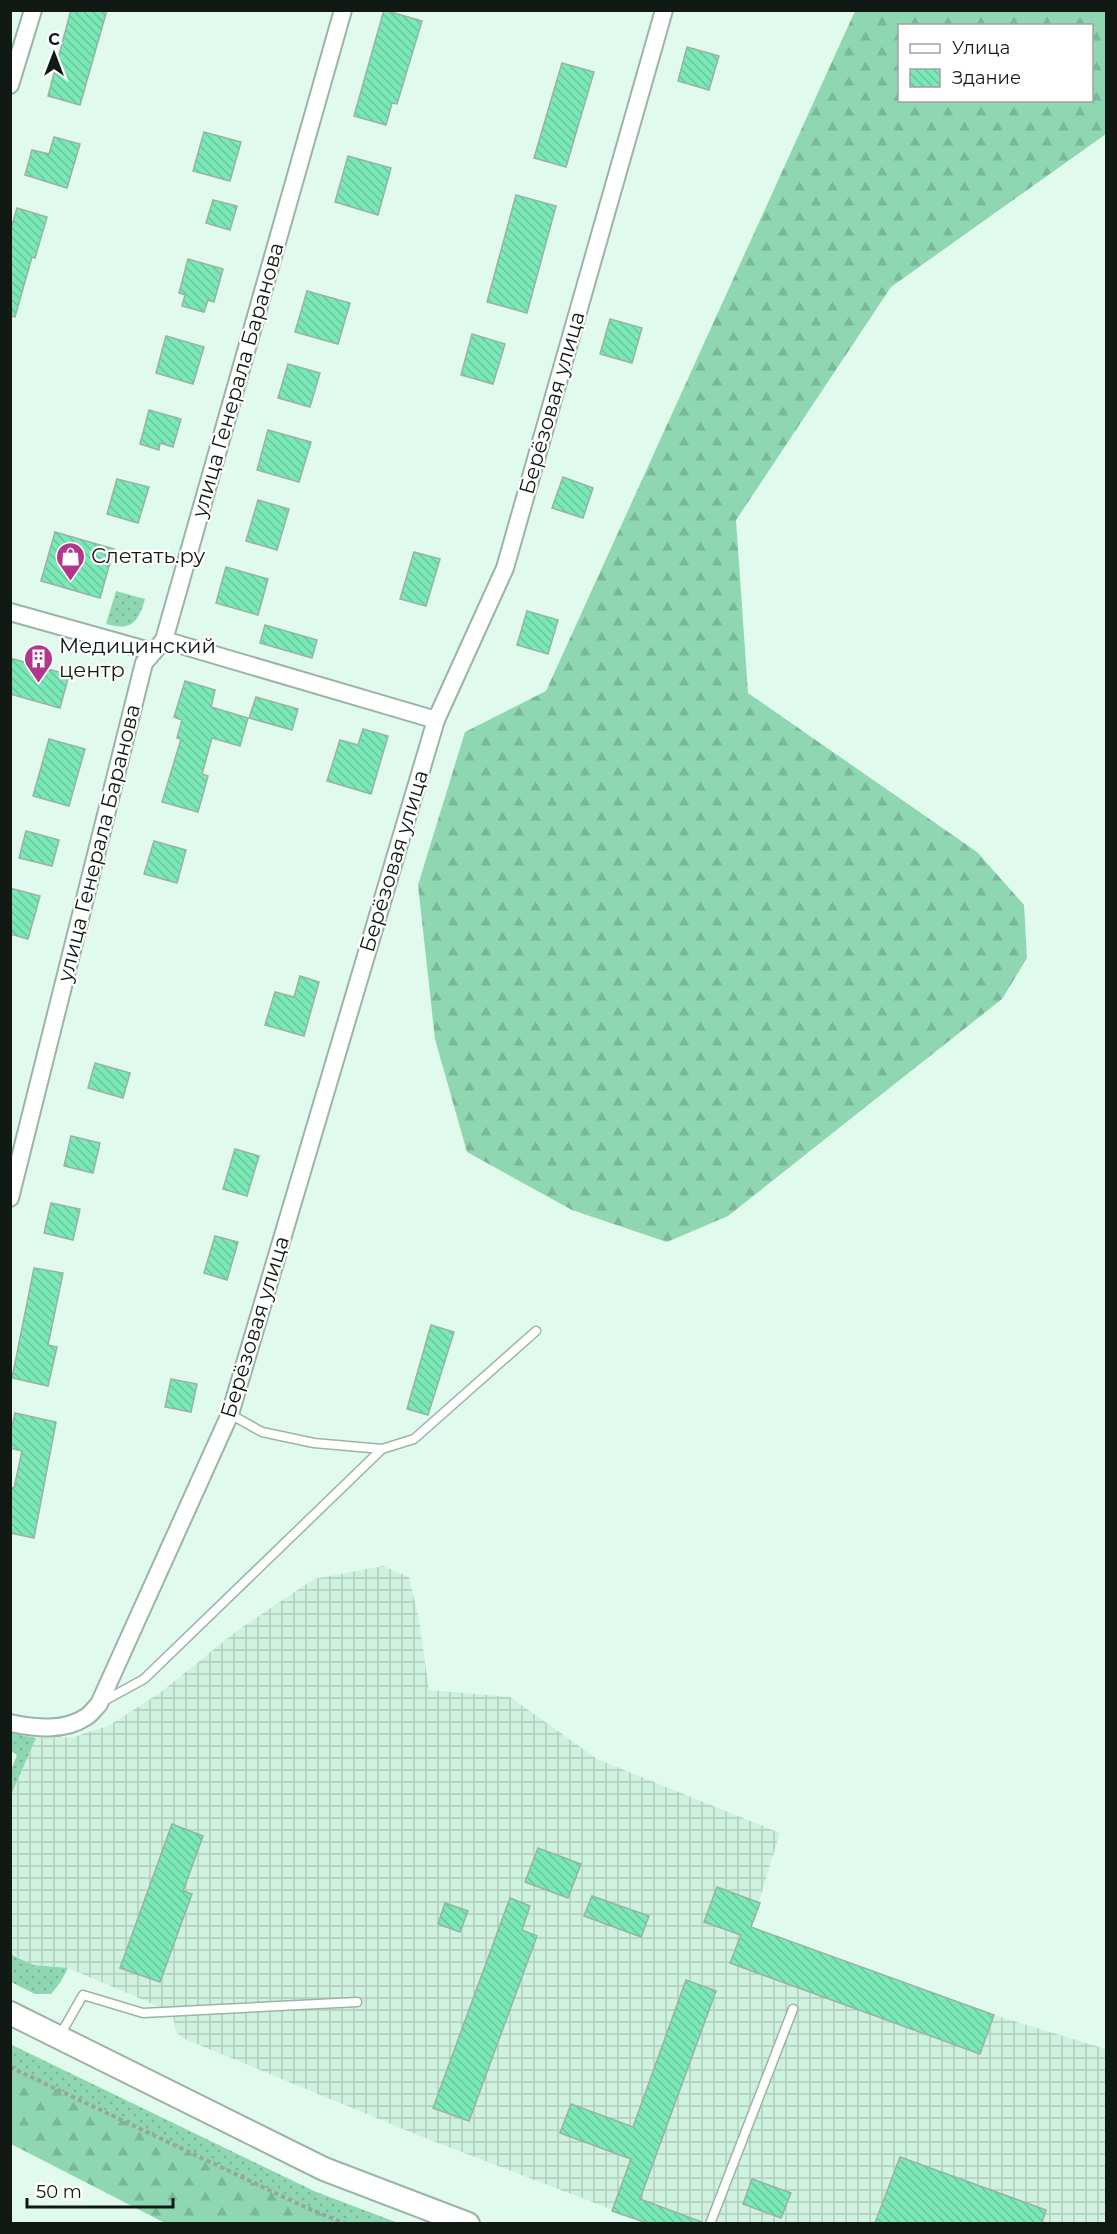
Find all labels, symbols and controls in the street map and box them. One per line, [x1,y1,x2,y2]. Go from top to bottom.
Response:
north arrow [24,24,84,84]
legend [898,24,1093,102]
text: С [48,30,60,49]
text: Улица [952,37,1010,59]
text: Здание [952,67,1021,89]
street label: улица Генерала Баранова [186,239,289,521]
street label: Берёзовая улица [513,309,590,497]
shop icon: Слетать.ру [54,540,86,582]
place label: Слетать.ру [91,543,206,568]
place label: Медицинский центр [59,633,216,682]
building icon: Медицинский центр [22,642,54,684]
street label: улица Генерала Баранова [52,702,145,985]
street label: Берёзовая улица [354,767,433,955]
street label: Берёзовая улица [215,1233,294,1421]
scale bar [27,2171,172,2209]
text: 50 m [36,2181,82,2203]

